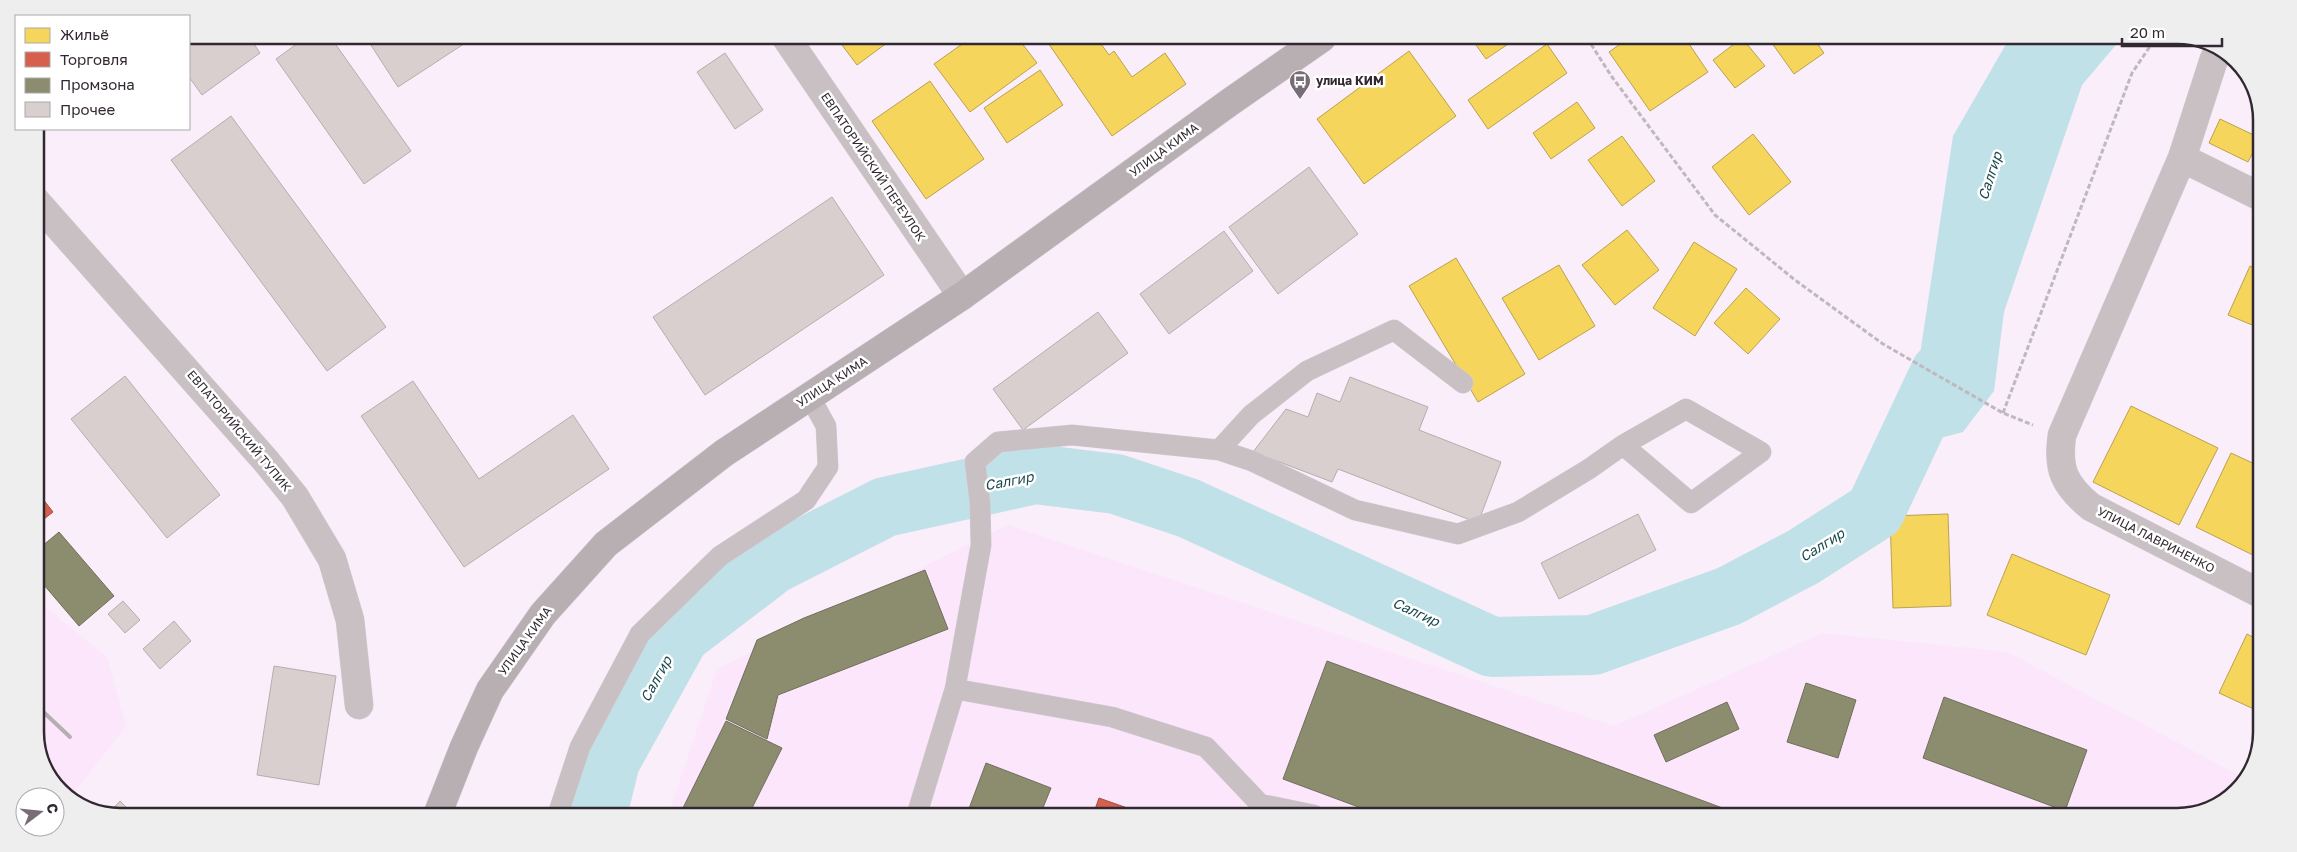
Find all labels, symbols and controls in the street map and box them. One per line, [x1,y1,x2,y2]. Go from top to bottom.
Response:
legend [15,15,190,130]
scale bar [2122,15,2222,47]
text: 20 m [2130,23,2165,41]
text: Жильё [60,25,109,43]
text: Торговля [60,50,128,68]
bus stop icon: улица КИМ [1288,69,1312,100]
place label: улица КИМ [1316,73,1384,88]
text: Промзона [60,75,135,93]
street label: ЕВПАТОРИЙСКИЙ ПЕРЕУЛОК [818,89,929,244]
text: Прочее [60,100,116,118]
street label: УЛИЦА КИМА [1126,120,1201,180]
water label: Салгир [1974,149,2006,202]
street label: УЛИЦА КИМА [793,353,870,410]
street label: ЕВПАТОРИЙСКИЙ ТУПИК [184,367,295,495]
water label: Салгир [983,467,1036,494]
street label: УЛИЦА ЛАВРИНЕНКО [2095,503,2218,576]
water label: Салгир [1796,524,1848,565]
water label: Салгир [1390,593,1443,630]
street label: УЛИЦА КИМА [495,603,555,678]
water label: Салгир [636,652,676,704]
north arrow [15,787,65,837]
text: С [43,801,63,815]

